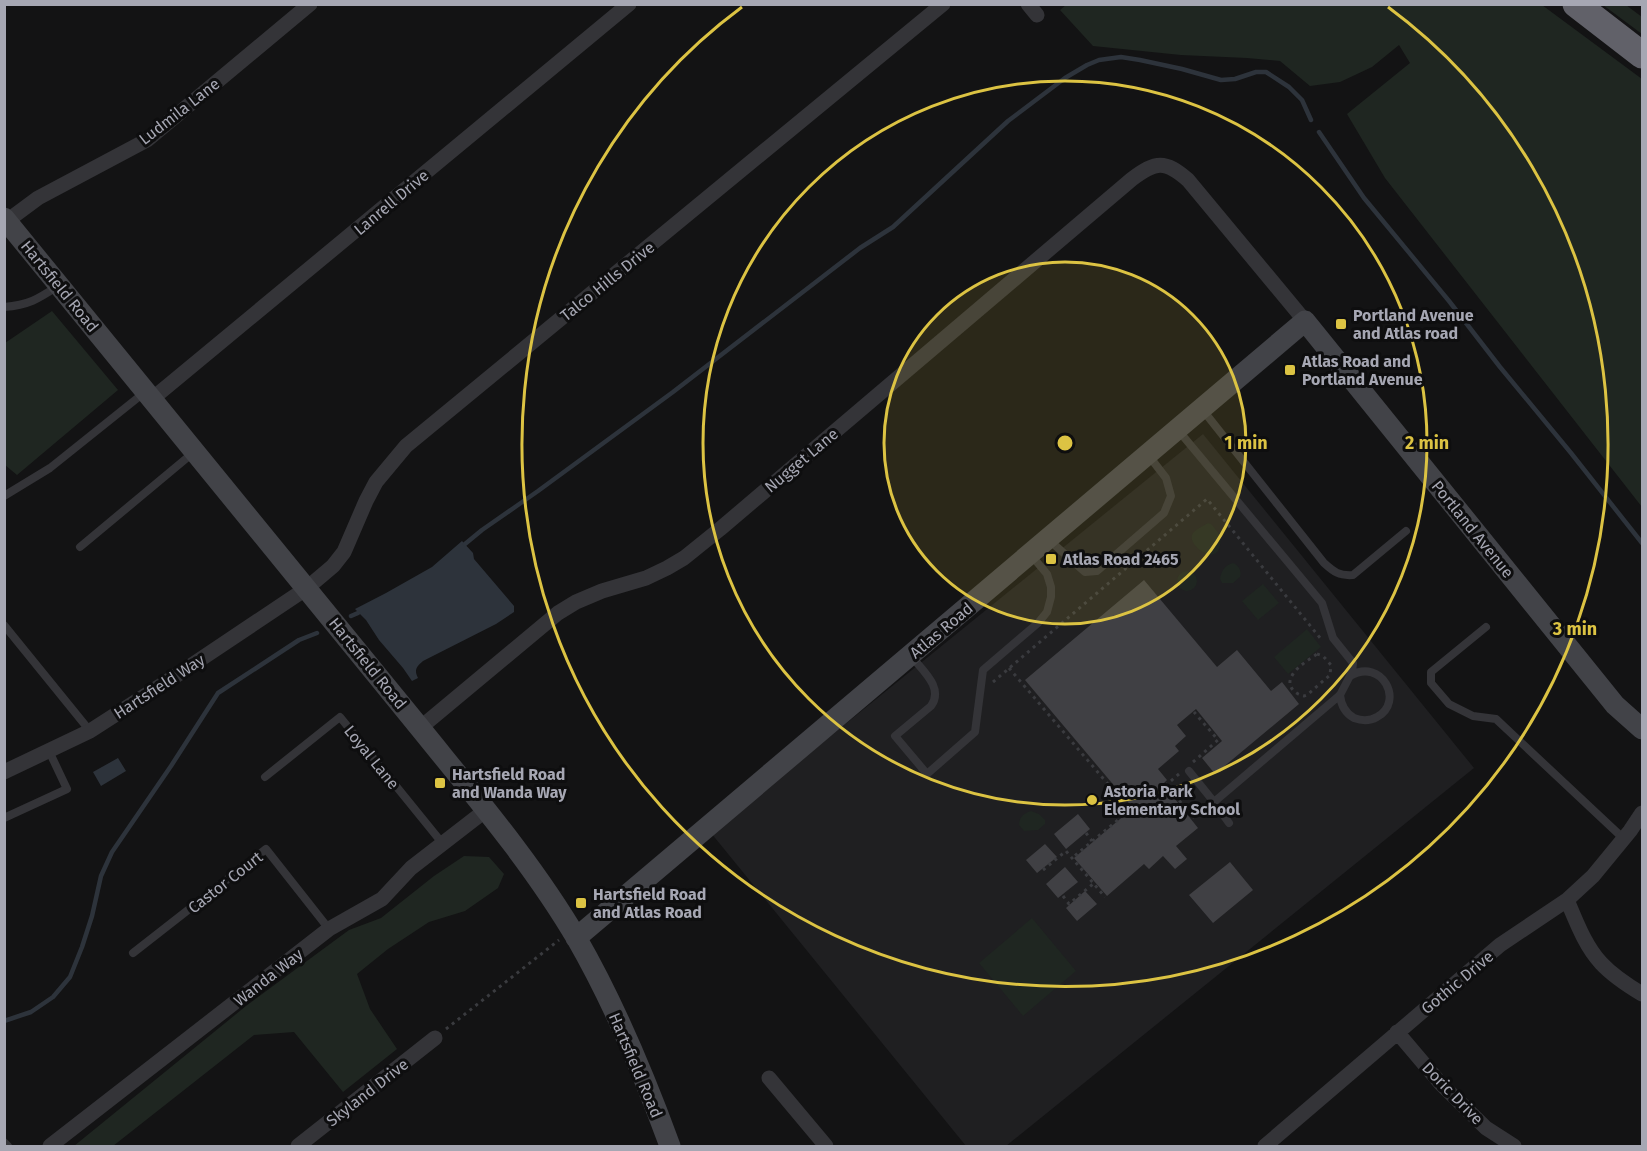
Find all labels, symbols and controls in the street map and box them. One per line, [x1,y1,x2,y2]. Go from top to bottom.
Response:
street label: Ludmila Lane [135,74,223,149]
street label: Lanrell Drive [350,166,432,239]
street label: Hartsfield Road [17,237,102,336]
street label: Talco Hills Drive [556,238,658,325]
place label: Portland Avenue and Atlas road [1353,306,1474,343]
marker: Portland Avenue and Atlas road [1334,317,1348,331]
place label: Atlas Road and Portland Avenue [1301,352,1423,389]
marker: Atlas Road and Portland Avenue [1283,363,1297,377]
street label: Nugget Lane [761,424,842,497]
text: 1 min [1224,432,1268,454]
text: 2 min [1405,432,1449,454]
centre of rings [1055,433,1075,453]
street label: Portland Avenue [1428,477,1518,582]
place label: Atlas Road 2465 [1062,550,1179,569]
marker: Atlas Road 2465 [1044,552,1058,566]
street label: Atlas Road [906,599,977,662]
street label: Hartsfield Road [325,614,410,713]
text: 3 min [1552,618,1597,640]
street label: Hartsfield Way [110,650,208,723]
street label: Loyal Lane [340,722,403,793]
place label: Hartsfield Road and Wanda Way [452,765,567,802]
marker: Hartsfield Road and Wanda Way [433,776,447,790]
place label: Astoria Park Elementary School [1103,782,1240,819]
marker: Astoria Park Elementary School [1085,793,1099,807]
street label: Castor Court [184,847,267,917]
place label: Hartsfield Road and Atlas Road [593,885,706,922]
marker: Hartsfield Road and Atlas Road [574,896,588,910]
street label: Wanda Way [230,944,307,1010]
street label: Gothic Drive [1417,947,1497,1018]
street label: Hartsfield Road [605,1010,666,1121]
street label: Skyland Drive [323,1054,412,1130]
street label: Doric Drive [1418,1058,1487,1129]

